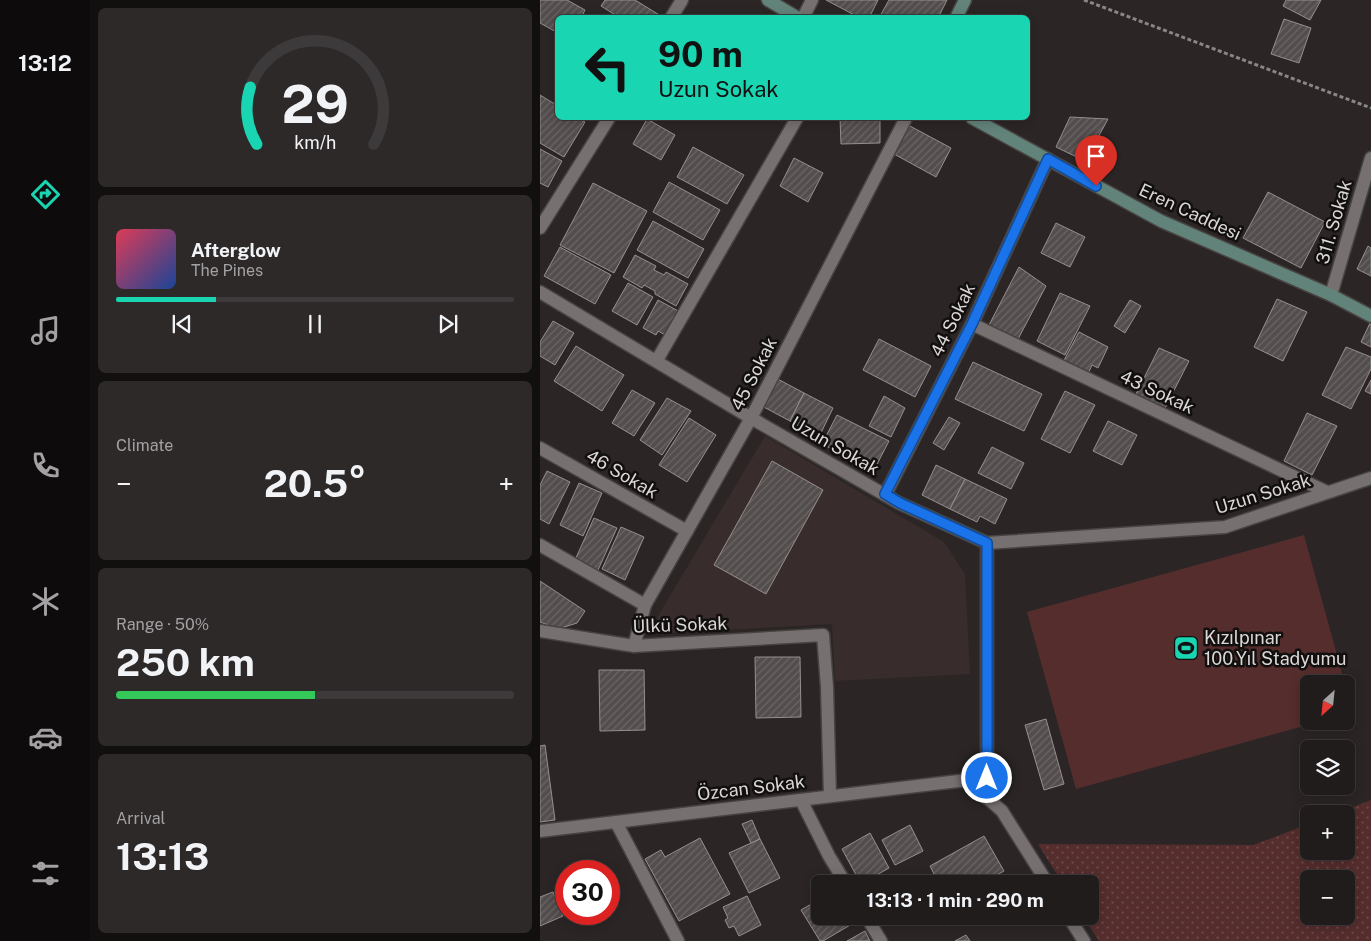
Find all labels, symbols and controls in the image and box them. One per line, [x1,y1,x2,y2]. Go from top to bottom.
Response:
text: 90 m [658,34,743,75]
icon: left [575,35,640,100]
text: 13:12 [18,50,72,76]
text: 29 [281,74,349,135]
text: Uzun Sokak [658,76,779,102]
text: km/h [294,132,336,153]
pin [1075,135,1117,186]
icon: arrive [1082,142,1110,170]
icon: directions [28,177,63,212]
street label: 311. Sokak [1312,177,1356,266]
street label: Eren Caddesi [1136,179,1245,244]
text: Afterglow [191,239,281,261]
text: The Pines [191,261,263,280]
street label: 44 Sokak [926,280,979,360]
icon: previous [168,310,196,338]
icon: pause [301,310,329,338]
icon: next [434,310,462,338]
icon: music [28,313,63,348]
street label: 45 Sokak [726,334,781,414]
street label: 43 Sokak [1117,365,1198,418]
street label: Uzun Sokak [787,412,883,479]
text: Climate [116,436,173,455]
street label: 46 Sokak [583,445,662,502]
icon: phone [28,448,63,483]
text: 20.5° [264,461,366,506]
text: − [116,467,132,500]
text: + [498,467,514,500]
street label: Uzun Sokak [1213,469,1313,518]
icon: climate [28,584,63,619]
street label: Ülkü Sokak [632,611,728,637]
text: Range · 50% [116,615,209,634]
place label: Kızılpınar 100.Yıl Stadyumu [1204,627,1347,669]
sports icon: Kızılpınar 100.Yıl Stadyumu [1173,635,1199,661]
text: 250 km [116,640,255,685]
north arrow [1300,675,1355,730]
map controls [1300,675,1355,925]
icon: car [28,720,63,755]
button: layers [1300,740,1355,795]
position arrow [960,751,1012,803]
street label: Özcan Sokak [696,769,806,805]
button: + [1300,805,1355,860]
text: Arrival [116,809,165,828]
text: 13:13 [116,834,209,879]
icon: filters [28,856,63,891]
speed limit sign: 30 [555,860,620,925]
button: − [1300,870,1355,925]
text: 13:13 · 1 min · 290 m [866,889,1044,911]

